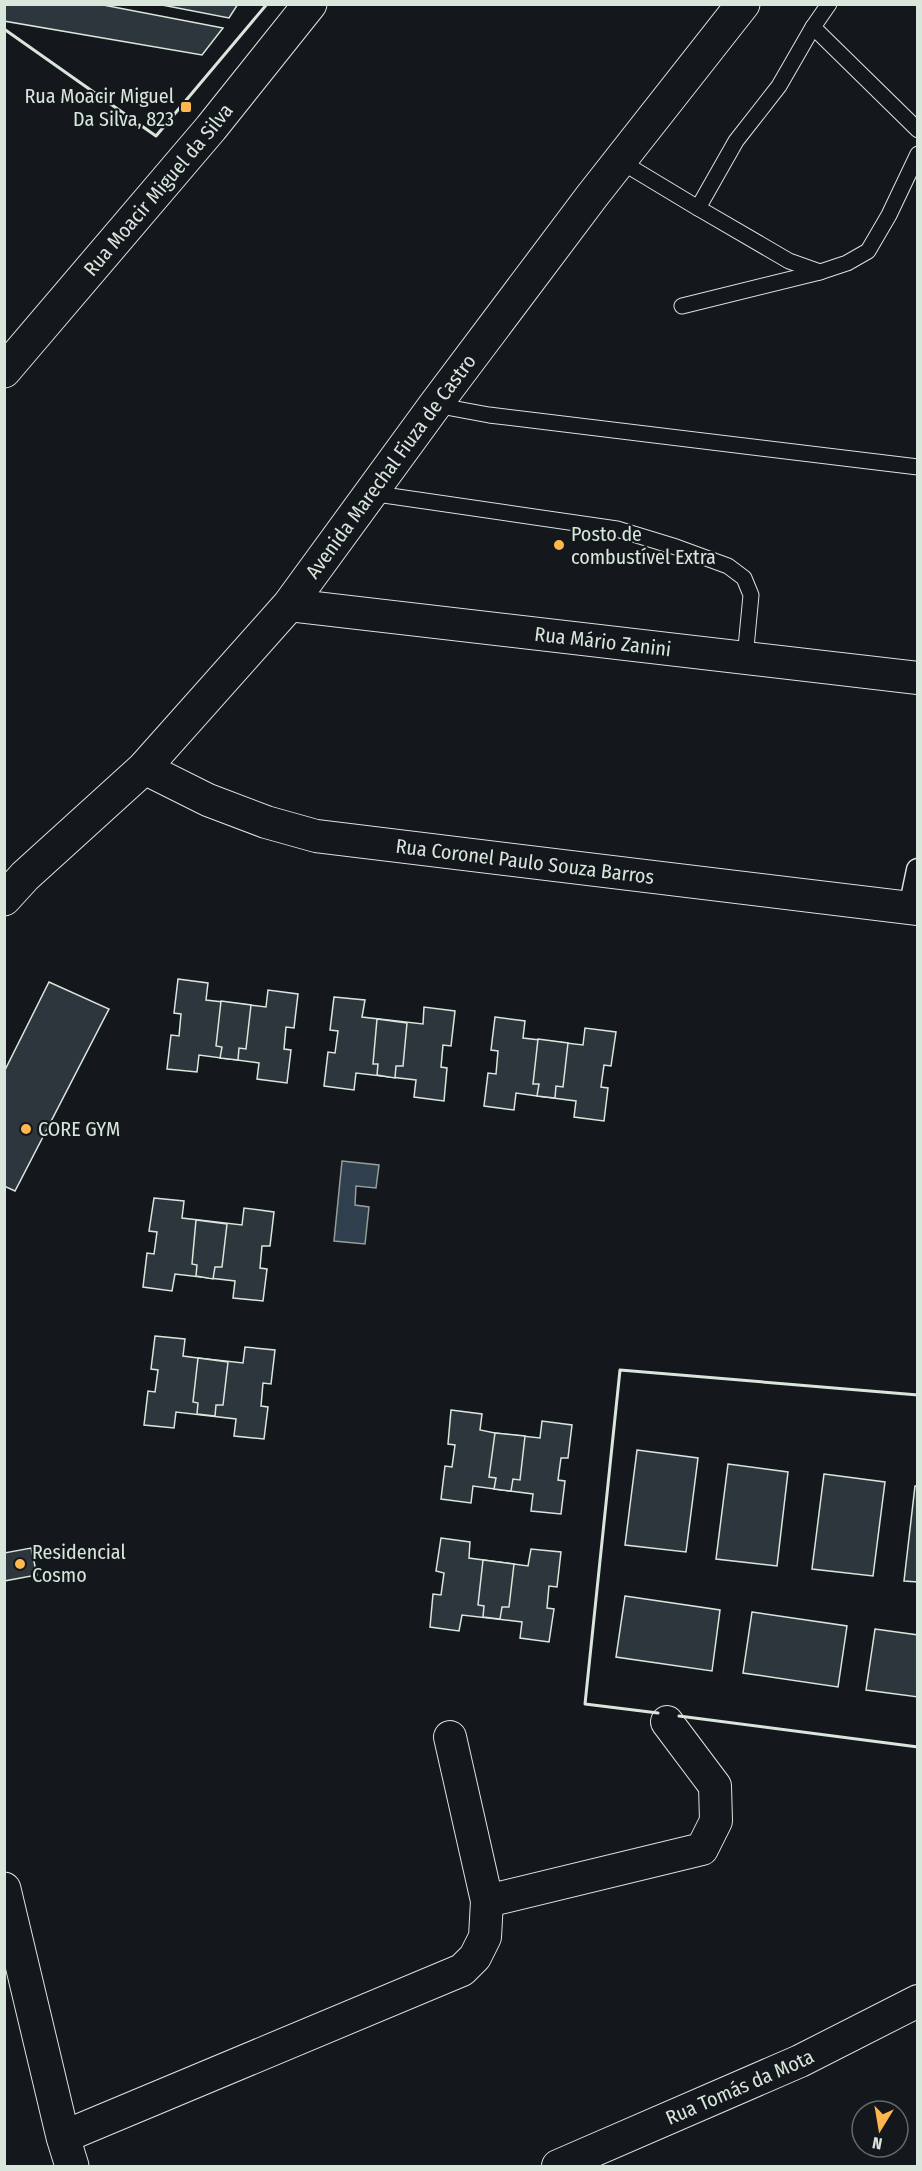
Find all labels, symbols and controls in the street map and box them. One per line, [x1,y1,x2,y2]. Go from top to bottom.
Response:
place label: Rua Moacir Miguel Da Silva, 823 [24,84,174,131]
street label: Rua Moacir Miguel da Silva [78,99,238,281]
marker: Rua Moacir Miguel Da Silva, 823 [179,100,193,114]
street label: Avenida Marechal Fiuza de Castro [301,350,481,583]
place label: Posto de combustível Extra [571,522,716,569]
marker: Posto de combustível Extra [552,538,566,552]
street label: Rua Mário Zanini [533,622,672,661]
street label: Rua Coronel Paulo Souza Barros [394,834,655,889]
place label: CORE GYM [38,1117,120,1141]
marker: CORE GYM [19,1122,33,1136]
place label: Residencial Cosmo [32,1540,126,1587]
marker: Residencial Cosmo [13,1557,27,1571]
street label: Rua Tomás da Mota [662,2044,818,2130]
north arrow [850,2099,910,2159]
text: N [871,2133,884,2153]

